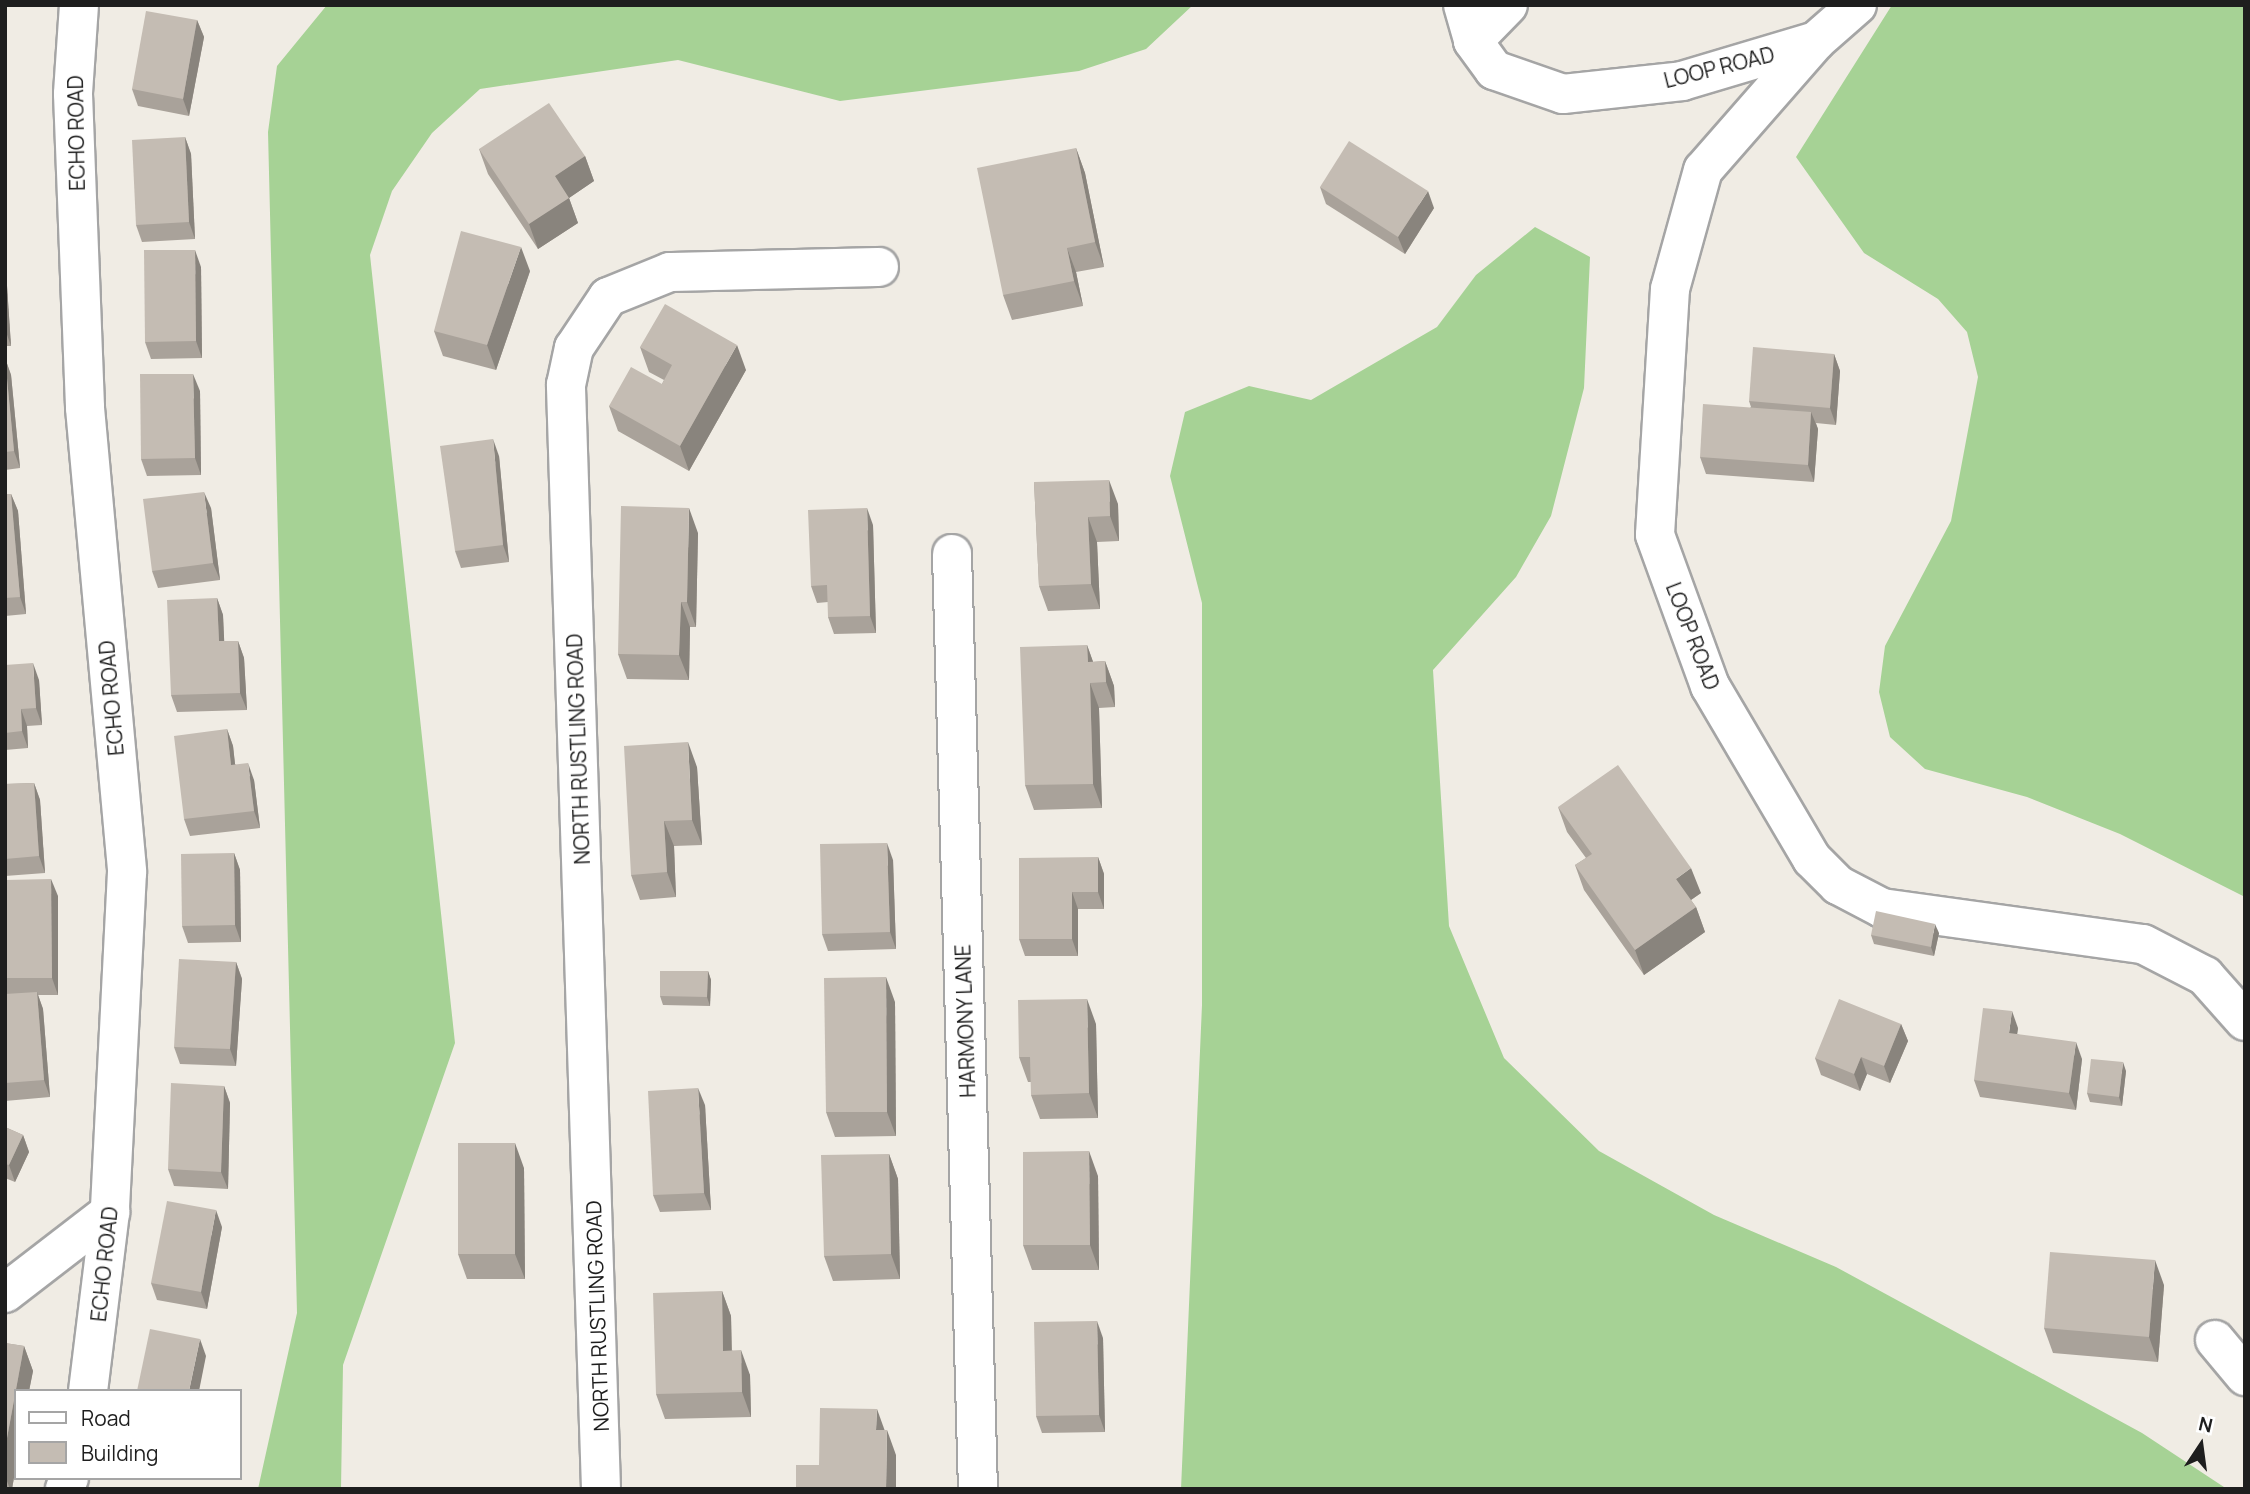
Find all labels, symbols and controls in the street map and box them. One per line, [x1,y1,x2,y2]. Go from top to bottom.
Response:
street label: LOOP ROAD [1661,41,1777,93]
street label: ECHO ROAD [62,75,90,191]
street label: LOOP ROAD [1661,579,1725,693]
street label: NORTH RUSTLING ROAD [561,633,595,865]
street label: ECHO ROAD [93,639,129,757]
street label: HARMONY LANE [950,943,980,1099]
street label: NORTH RUSTLING ROAD [580,1200,614,1432]
street label: ECHO ROAD [85,1205,123,1323]
legend [14,1389,242,1480]
text: Road [81,1404,131,1432]
north arrow [2166,1410,2236,1480]
text: N [2196,1410,2215,1439]
text: Building [81,1439,158,1467]

